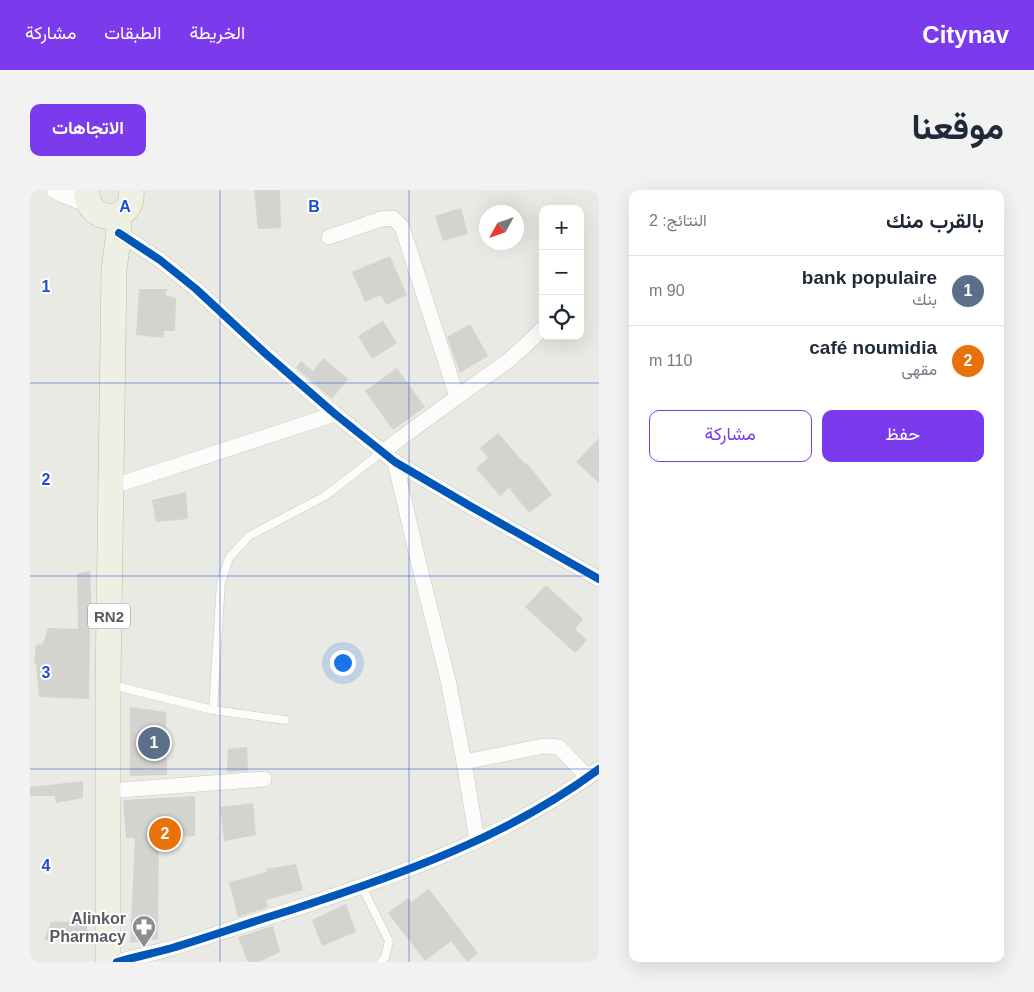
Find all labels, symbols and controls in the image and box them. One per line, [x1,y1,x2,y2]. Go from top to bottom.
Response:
text: Citynav [922,21,1009,48]
text: مشاركة [25,23,76,43]
text: الطبقات [104,23,161,43]
text: الخريطة [189,23,245,43]
button: الاتجاهات [30,104,146,156]
text: موقعنا [911,107,1004,146]
text: A [119,198,131,215]
text: B [308,198,320,215]
north arrow [479,205,524,250]
map controls [539,205,584,340]
button: + [539,205,584,250]
text: بالقرب منك [886,209,984,232]
text: النتائج: 2 [649,212,707,229]
button: − [539,250,584,295]
text: bank populaire [802,267,937,288]
text: 1 [42,278,51,295]
text: 90 m [649,282,685,299]
text: 1 [964,282,972,299]
text: بنك [912,291,937,308]
button: locate [539,295,584,340]
text: café noumidia [809,337,937,358]
text: 110 m [649,352,692,369]
text: 2 [964,352,972,369]
text: مقهى [902,361,937,378]
button: مشاركة [649,410,812,462]
button: حفظ [822,410,984,462]
text: 2 [42,471,51,488]
road number: RN2 [88,604,130,628]
your location [330,650,356,676]
text: 3 [42,664,51,681]
pin: 1 [138,724,170,762]
pin: 2 [149,815,181,853]
text: 4 [42,857,51,874]
place label: Alinkor Pharmacy [50,910,126,945]
pharmacy icon: Alinkor Pharmacy [131,914,157,948]

